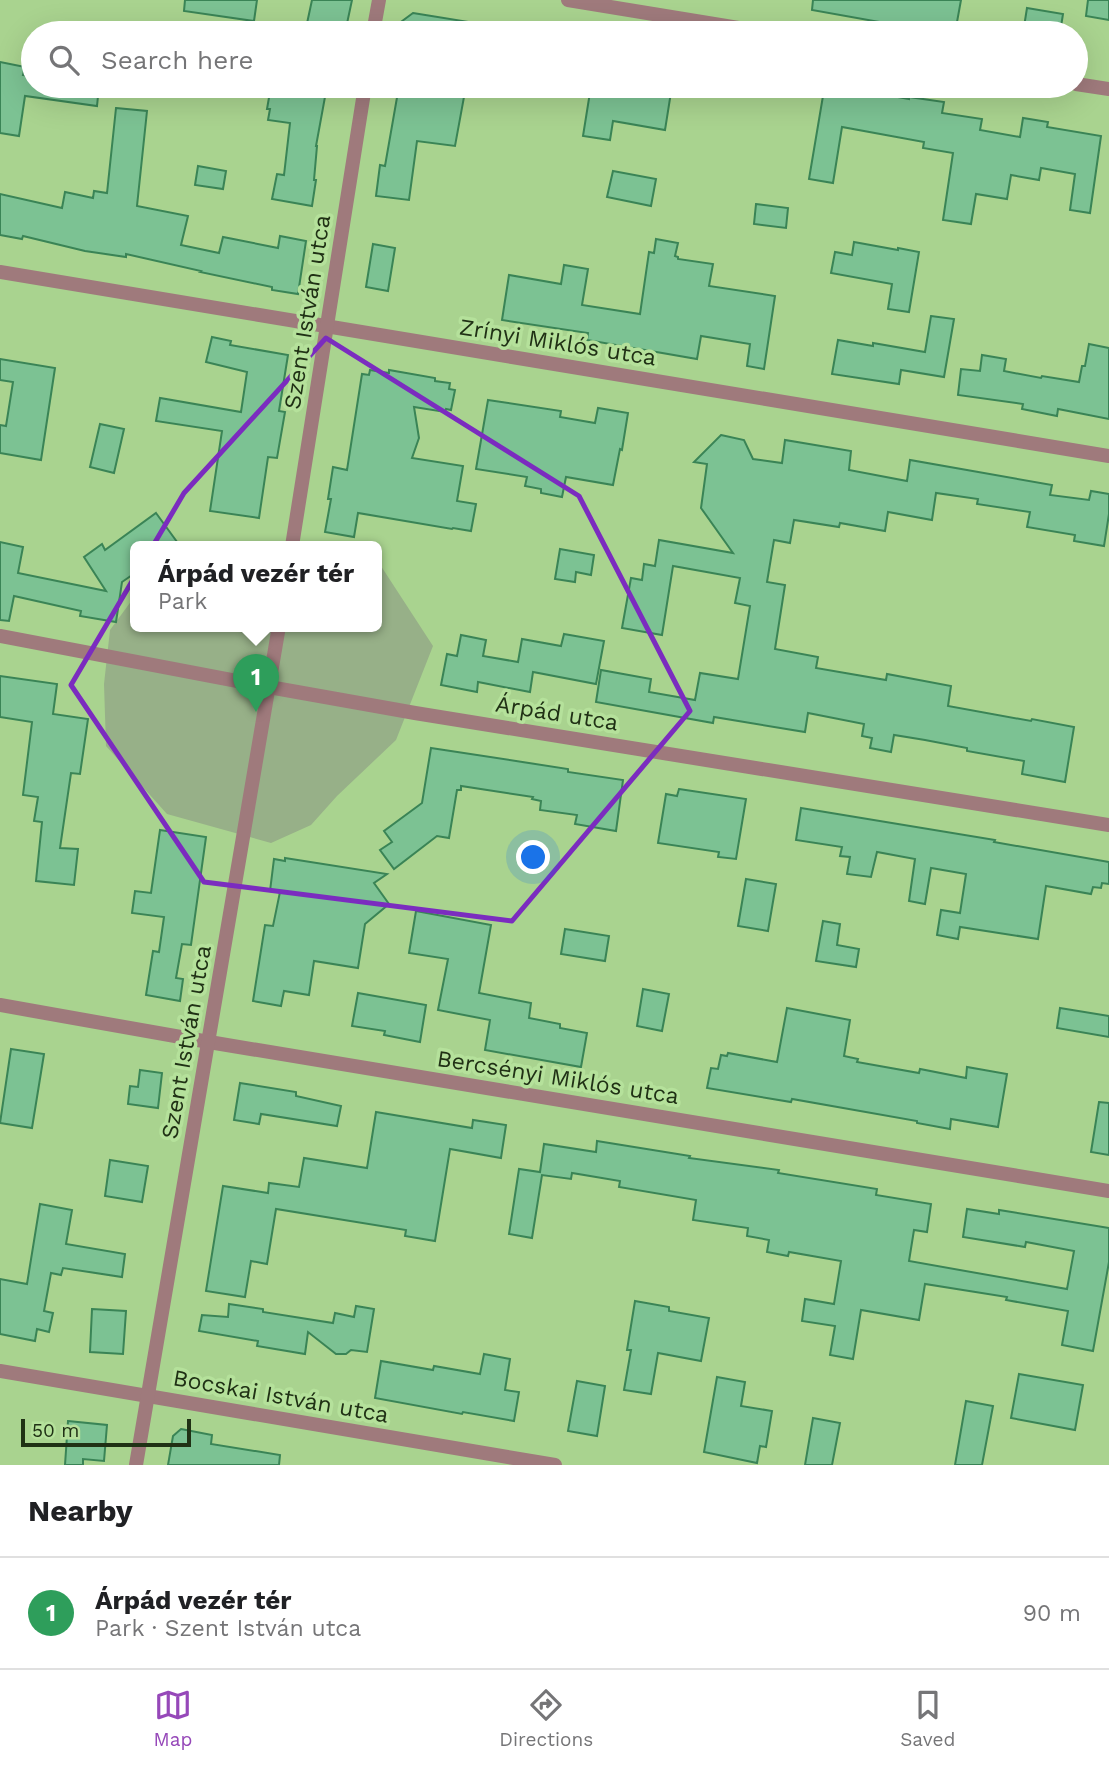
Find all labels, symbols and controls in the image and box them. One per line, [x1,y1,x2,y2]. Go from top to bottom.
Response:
search box [21,21,1088,98]
icon: search [45,41,83,79]
text: Search here [101,45,253,75]
street label: Szent István utca [279,213,336,411]
street label: Zrínyi Miklós utca [458,314,658,371]
popup [130,541,382,632]
text: Árpád vezér tér [158,558,354,588]
text: Park [158,588,207,615]
pin: 1 [233,654,279,712]
street label: Árpád utca [494,690,620,737]
your location [516,840,550,874]
street label: Szent István utca [156,943,217,1141]
street label: Bercsényi Miklós utca [435,1045,681,1110]
street label: Bocskai István utca [171,1364,391,1429]
scale bar [21,1416,191,1448]
text: 50 m [32,1419,79,1442]
text: Nearby [28,1493,133,1528]
text: Árpád vezér tér [95,1585,292,1615]
text: 1 [46,1600,56,1627]
text: 90 m [1023,1600,1081,1627]
text: Park · Szent István utca [95,1615,361,1642]
tab: Map [154,1686,192,1751]
tab: Directions [499,1686,593,1751]
tab: Saved [900,1686,955,1751]

